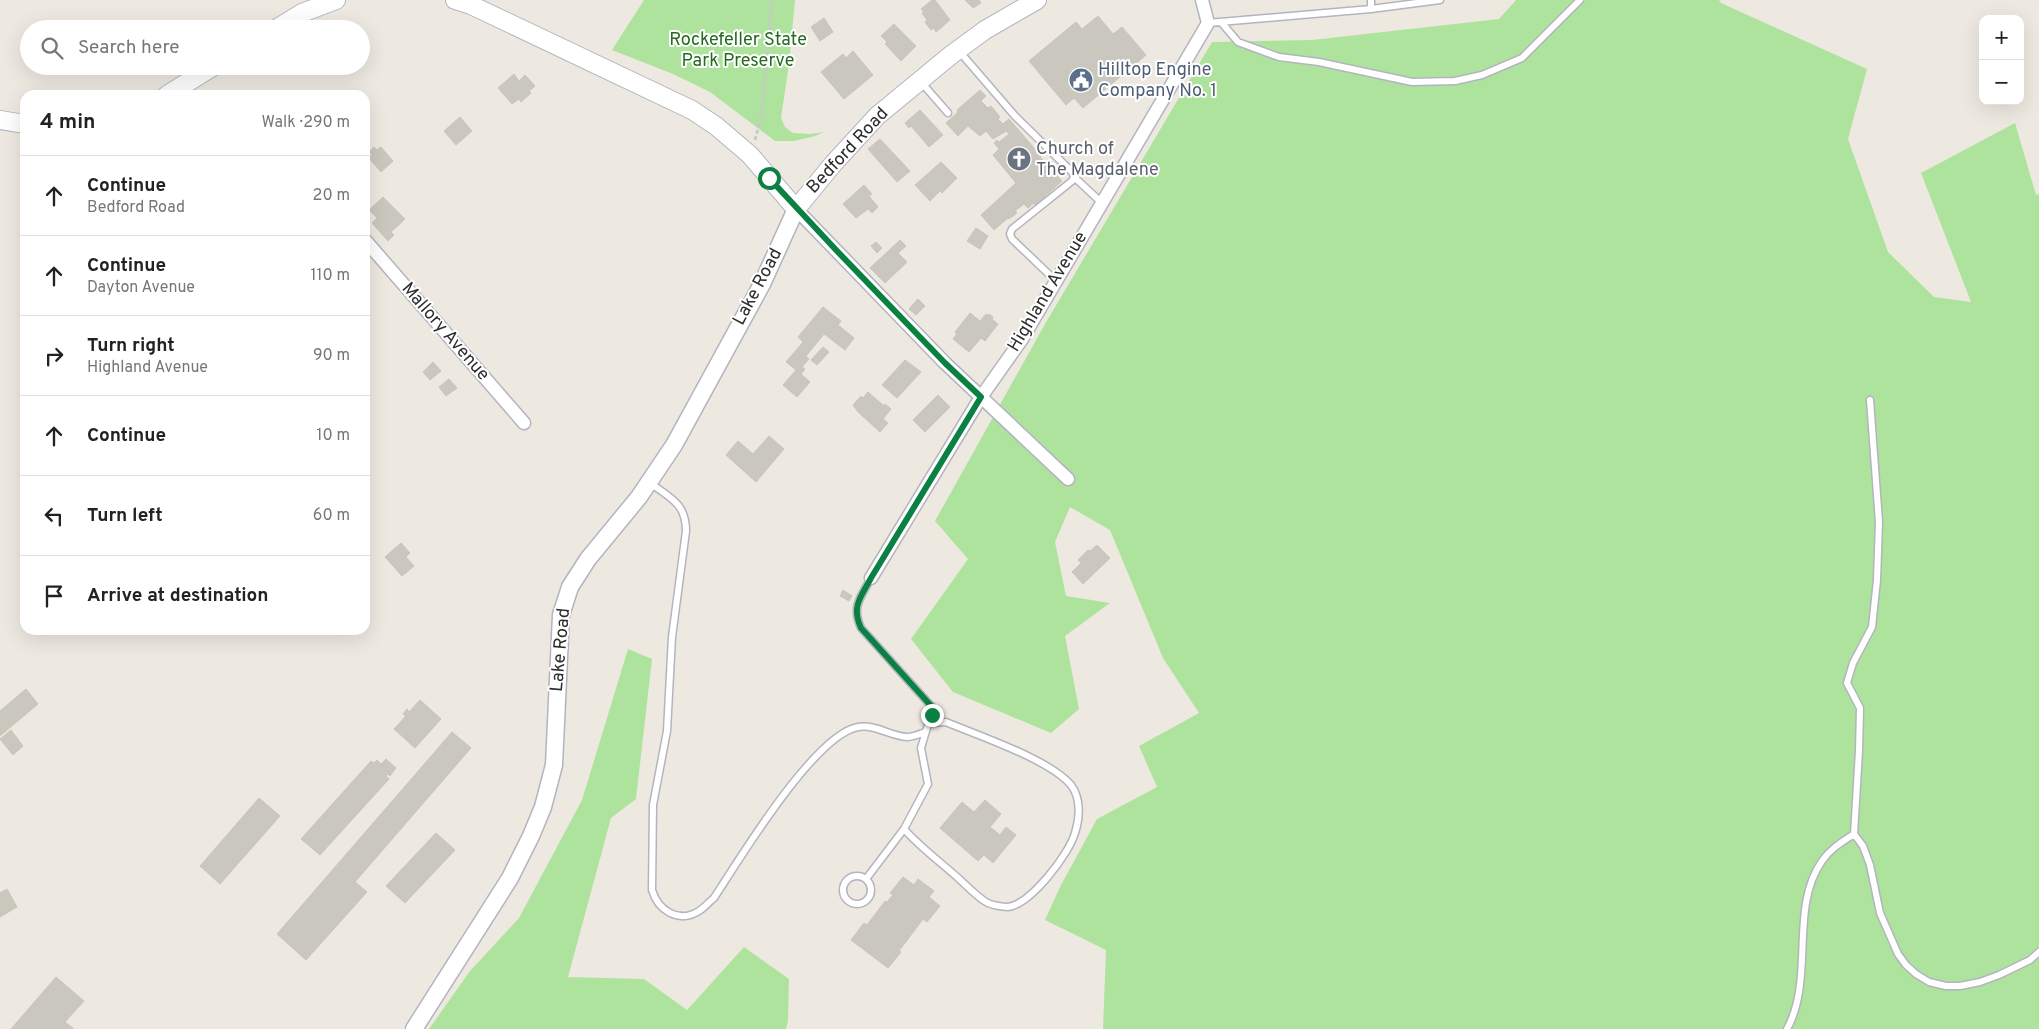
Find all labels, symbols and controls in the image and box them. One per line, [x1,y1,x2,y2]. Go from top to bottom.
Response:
map controls [1979,15,2024,105]
button: + [1979,15,2024,60]
search box [20,20,370,75]
park label: Rockefeller State Park Preserve [669,29,807,73]
icon: search [38,34,66,62]
text: Search here [78,36,180,60]
place label: Hilltop Engine Company No. 1 [1098,59,1217,103]
button: − [1979,60,2024,105]
public building icon: Hilltop Engine Company No. 1 [1068,67,1094,93]
street label: Bedford Road [802,103,894,199]
text: 4 min [40,109,96,136]
text: Walk · 290 m [262,113,350,133]
place label: Church of The Magdalene [1036,138,1159,182]
church icon: Church of The Magdalene [1006,146,1032,172]
route start [758,167,781,190]
text: Continue [87,174,166,198]
icon: ahead [40,182,68,210]
text: 20 m [313,186,350,206]
text: Bedford Road [87,198,185,218]
street label: Highland Avenue [1003,228,1093,356]
street label: Lake Road [728,244,788,330]
text: Continue [87,254,166,278]
icon: ahead [40,262,68,290]
text: 110 m [310,266,350,286]
text: Dayton Avenue [87,278,195,298]
street label: Mallory Avenue [396,278,494,386]
text: Turn right [87,334,175,358]
icon: right [40,342,68,370]
text: 90 m [313,346,350,366]
text: Highland Avenue [87,358,208,378]
icon: ahead [40,422,68,450]
text: Continue [87,424,166,448]
text: 10 m [316,426,350,446]
icon: left [40,502,68,530]
text: Turn left [87,504,163,528]
text: 60 m [313,506,350,526]
icon: arrive [40,582,68,610]
text: Arrive at destination [87,584,268,608]
street label: Lake Road [546,607,576,693]
route end [921,704,944,727]

